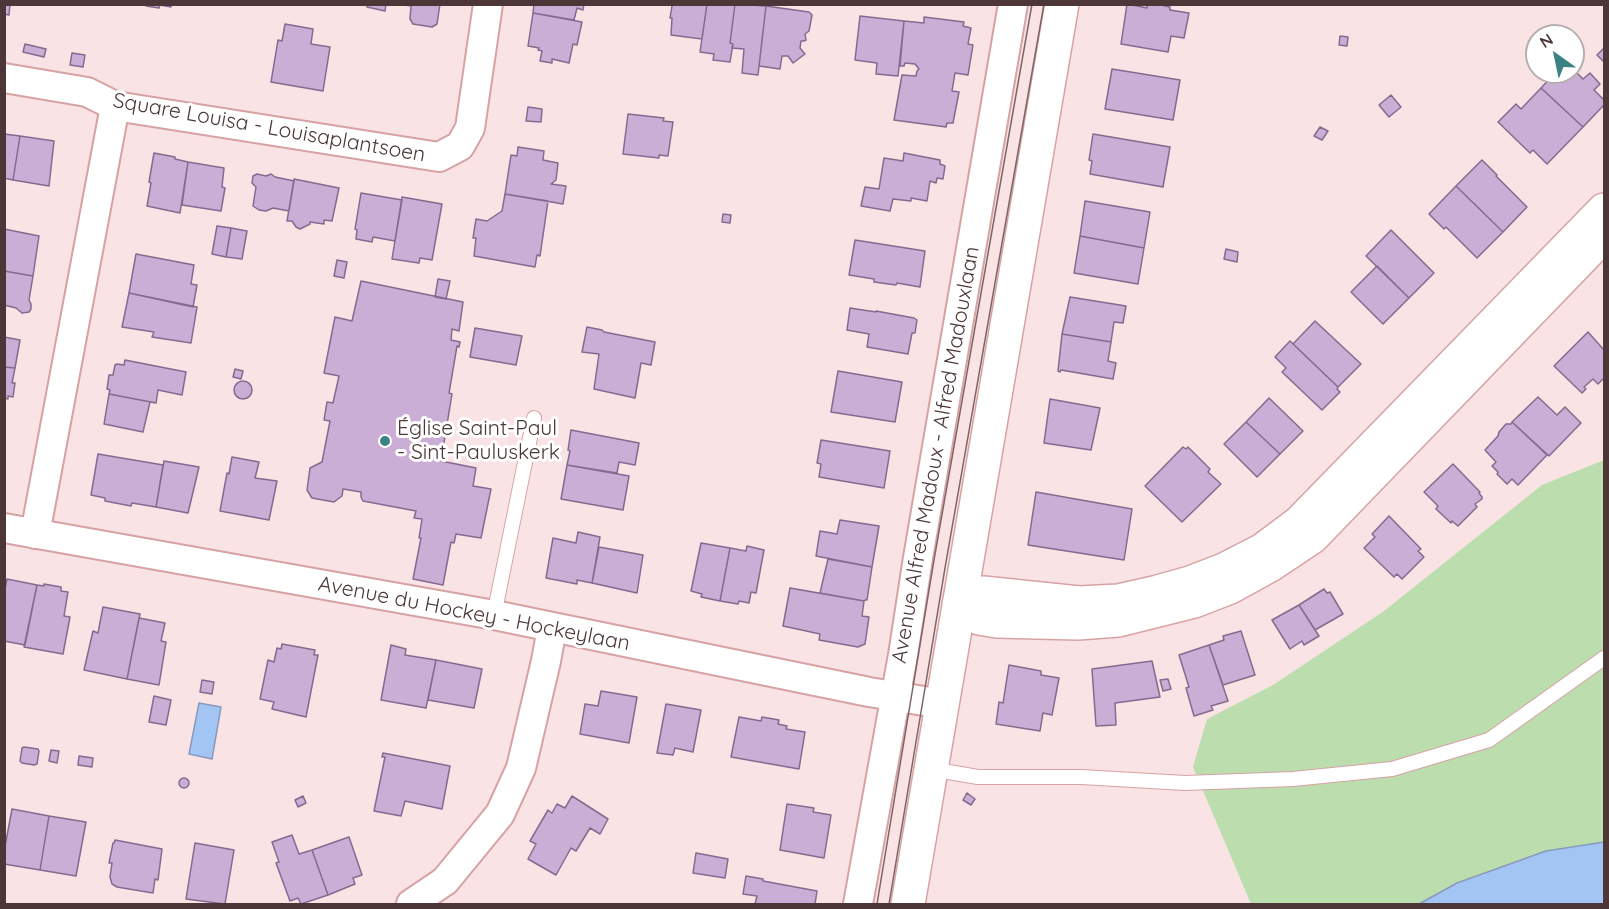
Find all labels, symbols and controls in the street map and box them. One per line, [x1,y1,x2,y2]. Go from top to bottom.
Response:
north arrow [1525,24,1585,84]
text: N [1536,29,1557,52]
street label: Square Louisa - Louisaplantsoen [111,88,427,168]
street label: Avenue Alfred Madoux - Alfred Madouxlaan [887,245,985,665]
place label: Église Saint-Paul - Sint-Pauluskerk [397,416,560,466]
marker: Église Saint-Paul - Sint-Pauluskerk [378,434,392,448]
street label: Avenue du Hockey - Hockeylaan [316,571,632,657]

